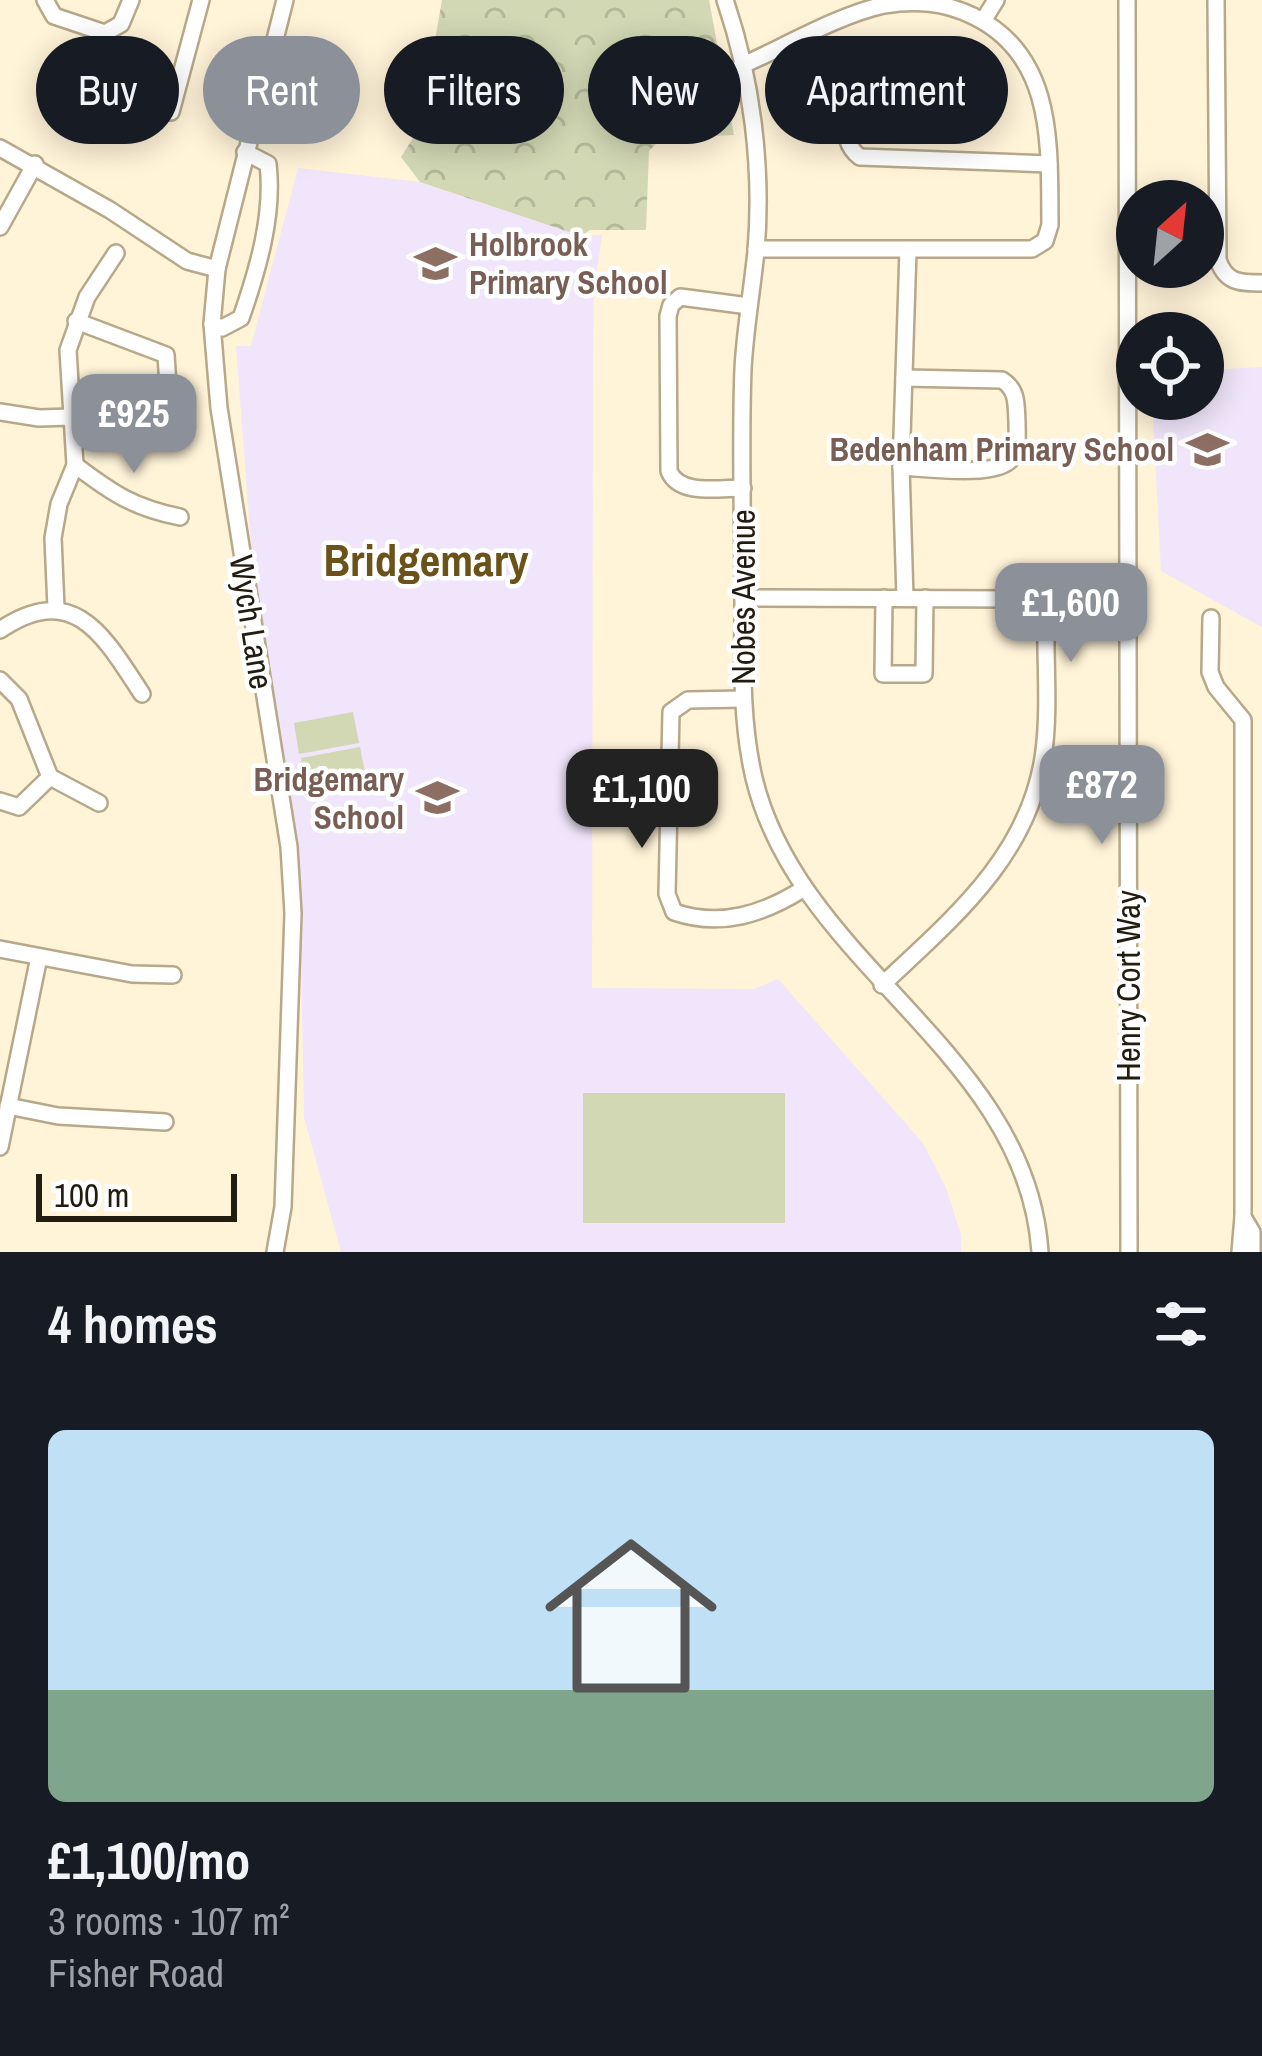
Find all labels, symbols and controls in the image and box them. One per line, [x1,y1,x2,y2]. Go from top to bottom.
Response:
chip: Buy [36,36,179,144]
chip: Rent [203,36,360,144]
chip: Filters [384,36,564,144]
chip: New [588,36,741,144]
chip: Apartment [765,36,1008,144]
north arrow [1116,180,1224,288]
map controls [1116,180,1224,420]
place label: Holbrook Primary School [469,222,668,304]
school or university icon: Holbrook Primary School [412,240,458,286]
button: locate [1116,312,1224,420]
pin: £925 [63,374,205,476]
text: £925 [98,387,170,439]
school or university icon: Bedenham Primary School [1185,426,1231,472]
place label: Bedenham Primary School [830,427,1174,471]
street label: Nobes Avenue [721,509,765,685]
district label: Bridgemary [323,529,529,590]
street label: Wych Lane [220,552,284,692]
pin: £1,600 [973,563,1169,665]
text: £1,600 [1022,576,1120,628]
pin: £872 [1031,745,1173,847]
pin: £1,100 [544,749,740,851]
place label: Bridgemary School [254,757,404,839]
text: £872 [1066,758,1138,810]
text: £1,100 [593,762,691,814]
school or university icon: Bridgemary School [415,775,461,821]
street label: Henry Cort Way [1106,890,1150,1082]
scale bar [36,1168,237,1221]
text: 100 m [54,1173,129,1217]
text: 4 homes [48,1290,218,1359]
icon: filters [1148,1291,1214,1357]
icon: home [523,1508,739,1724]
text: £1,100/mo [48,1826,250,1895]
text: 3 rooms · 107 m² [48,1895,290,1947]
text: Fisher Road [48,1947,224,1999]

